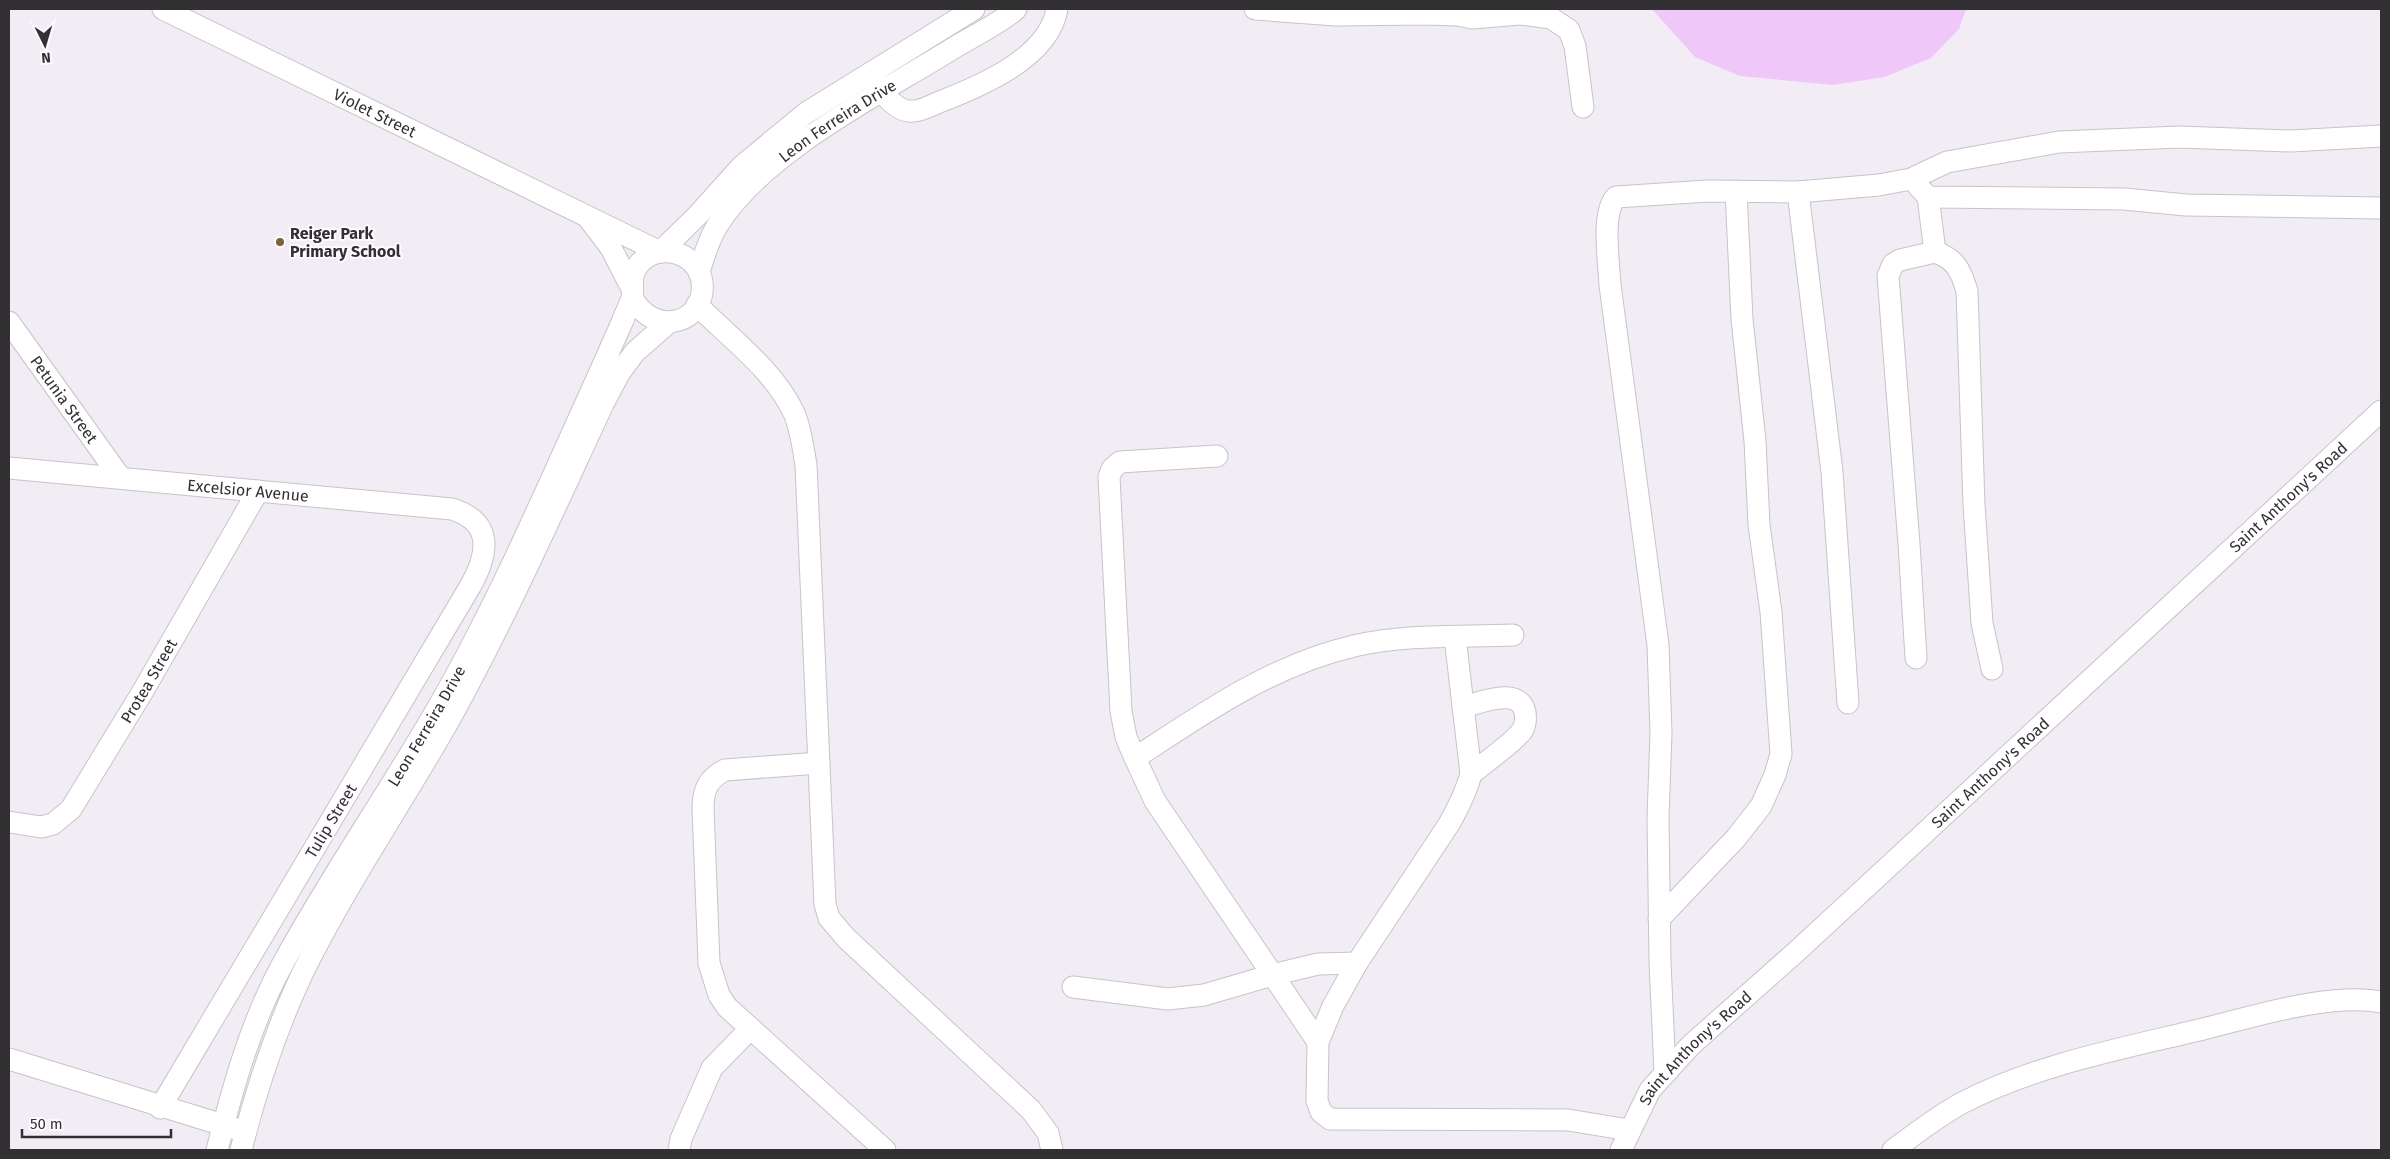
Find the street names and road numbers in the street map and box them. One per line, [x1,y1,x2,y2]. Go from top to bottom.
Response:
street label: Leon Ferreira Drive [775,75,899,166]
street label: Violet Street [331,84,420,141]
street label: Petunia Street [27,352,102,447]
street label: Saint Anthony's Road [2225,438,2351,556]
street label: Excelsior Avenue [186,475,310,505]
street label: Protea Street [116,635,181,726]
street label: Leon Ferreira Drive [383,662,469,790]
street label: Saint Anthony's Road [1927,713,2053,832]
street label: Tulip Street [301,780,361,862]
street label: Saint Anthony's Road [1635,987,1755,1108]

